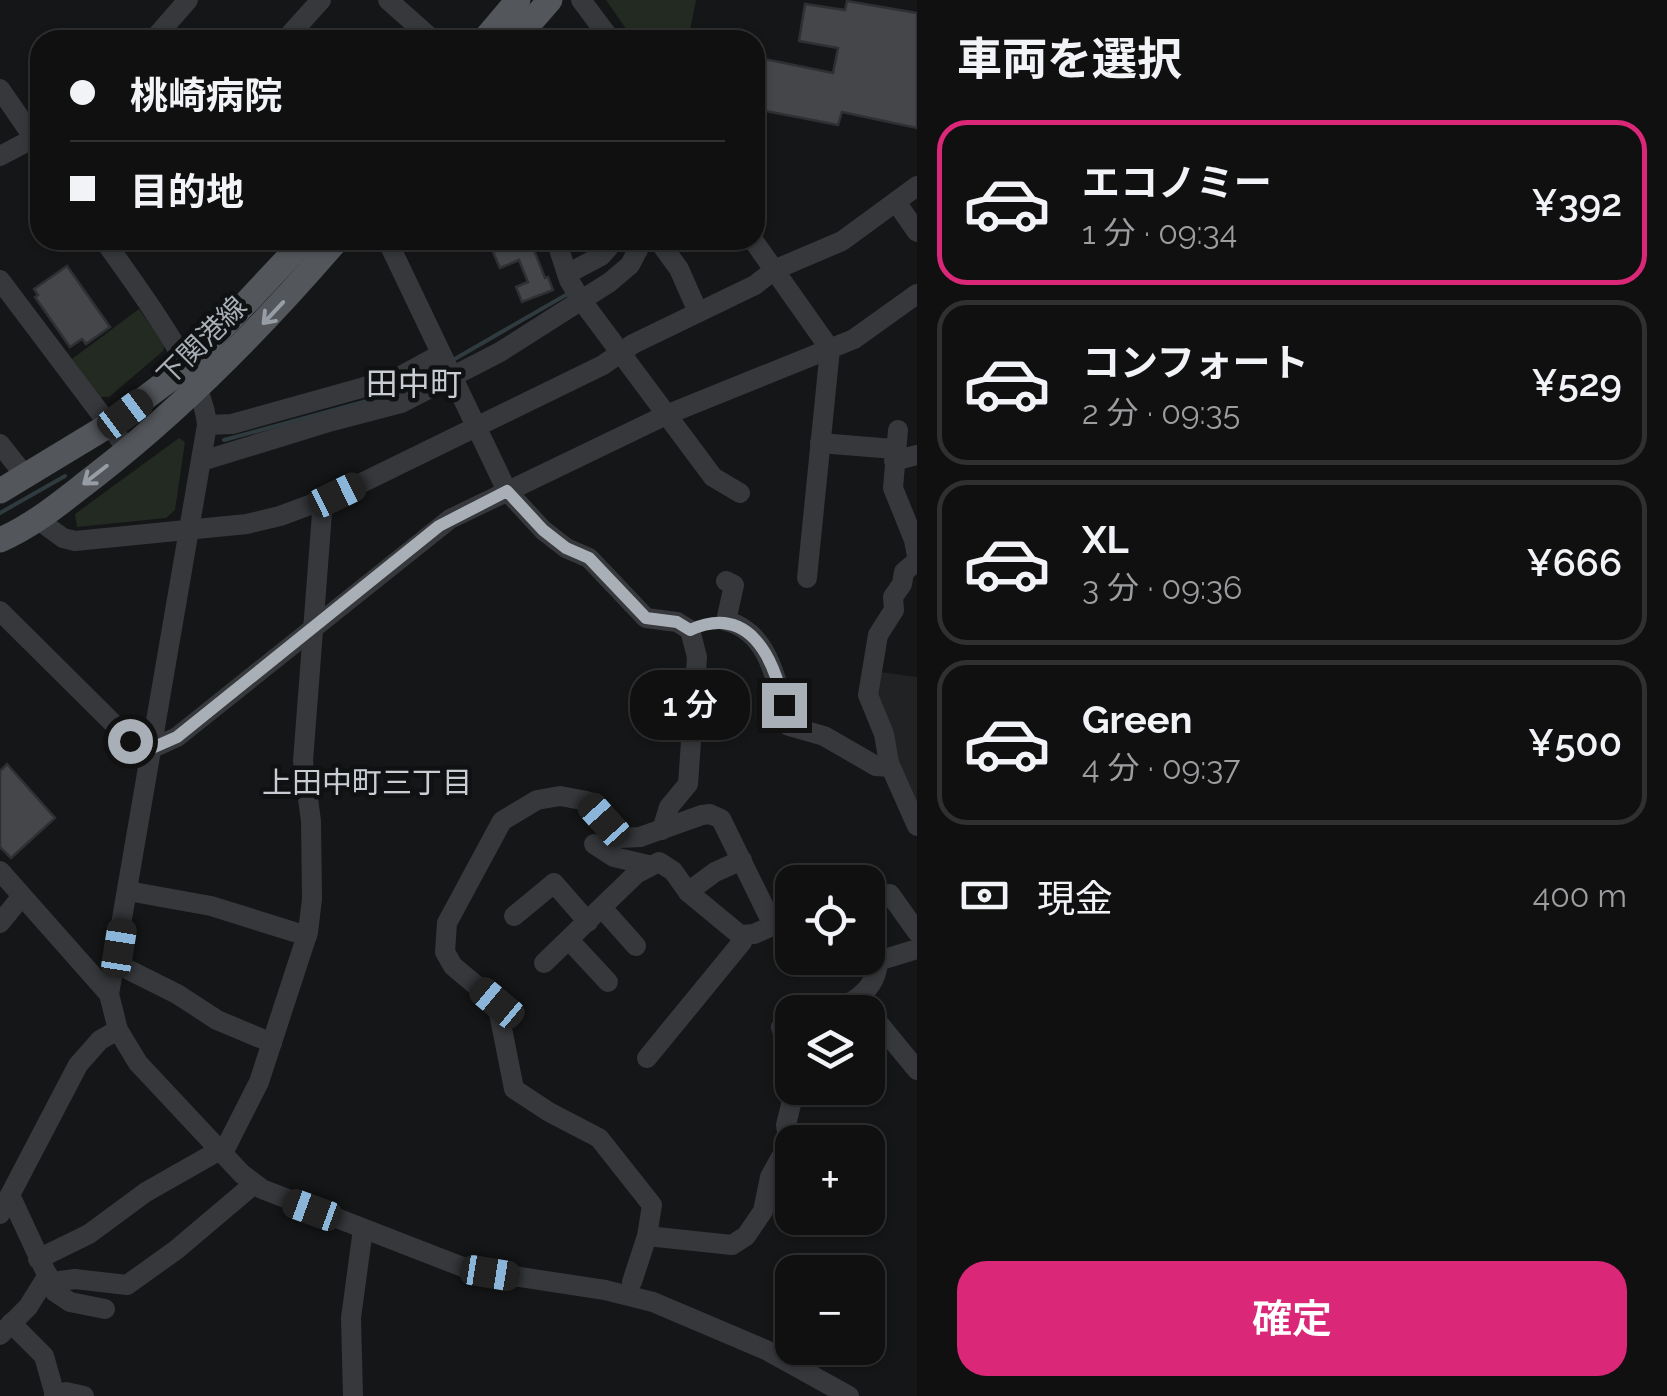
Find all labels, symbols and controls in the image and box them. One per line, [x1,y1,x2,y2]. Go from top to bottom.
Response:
text: 車両を選択 [957,33,1182,86]
text: 桃崎病院 [130,73,282,118]
icon: car [962,158,1052,248]
text: エコノミー [1082,160,1272,205]
text: 目的地 [130,169,244,214]
text: ¥392 [1531,180,1622,225]
text: 1 分 · 09:34 [1082,214,1237,251]
street label: 下関港線 [151,290,253,392]
one-way arrow [261,301,285,325]
icon: car [962,338,1052,428]
text: コンフォート [1082,340,1309,385]
text: ¥529 [1531,360,1622,405]
district label: 田中町 [366,365,462,402]
car [92,384,158,444]
text: 2 分 · 09:35 [1082,394,1240,431]
one-way arrow [83,464,109,486]
car [303,468,371,522]
text: XL [1082,517,1129,562]
icon: car [962,518,1052,608]
text: ¥666 [1526,540,1622,585]
text: 3 分 · 09:36 [1082,569,1242,606]
callout: 1 分 [629,670,749,740]
route end [762,683,807,728]
text: 1 分 [663,686,717,723]
text: Green [1082,697,1192,742]
icon: car [962,698,1052,788]
route start [108,719,153,764]
text: ¥500 [1528,720,1622,765]
text: 4 分 · 09:37 [1082,749,1240,786]
district label: 上田中町三丁目 [262,765,472,800]
car [573,788,635,852]
map controls [775,865,885,1365]
button: locate [775,865,885,975]
icon: cash [957,868,1012,923]
text: 現金 [1037,876,1113,921]
text: 400 m [1533,877,1627,914]
car [99,916,139,980]
car [464,972,530,1034]
button: layers [775,995,885,1105]
button: + [775,1125,885,1235]
car [279,1186,345,1234]
car [458,1253,522,1293]
button: − [775,1255,885,1365]
button: 確定 [957,1261,1627,1376]

